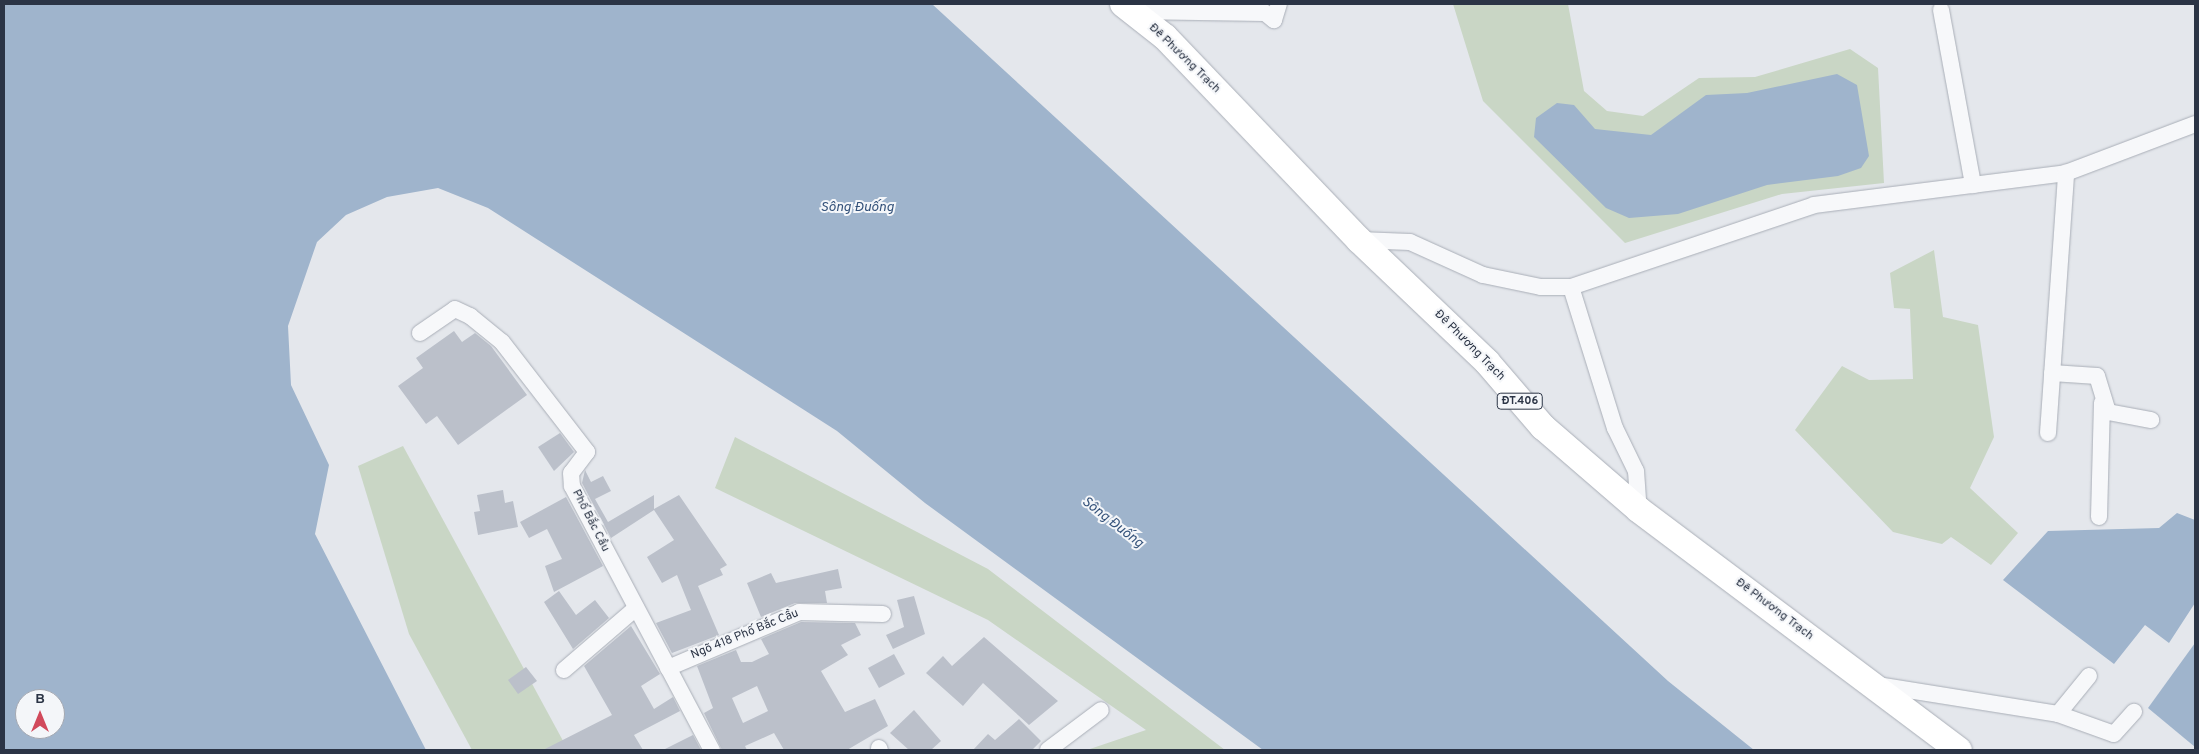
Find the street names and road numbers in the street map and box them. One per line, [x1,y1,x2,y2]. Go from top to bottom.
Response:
street label: Đê Phương Trạch [1145,21,1223,97]
street label: Đê Phương Trạch [1431,308,1507,384]
road number: ĐT.406 [1496,392,1544,410]
street label: Phố Bắc Cầu [568,487,612,555]
street label: Đê Phương Trạch [1732,576,1816,644]
street label: Ngõ 418 Phố Bắc Cầu [689,607,801,663]

